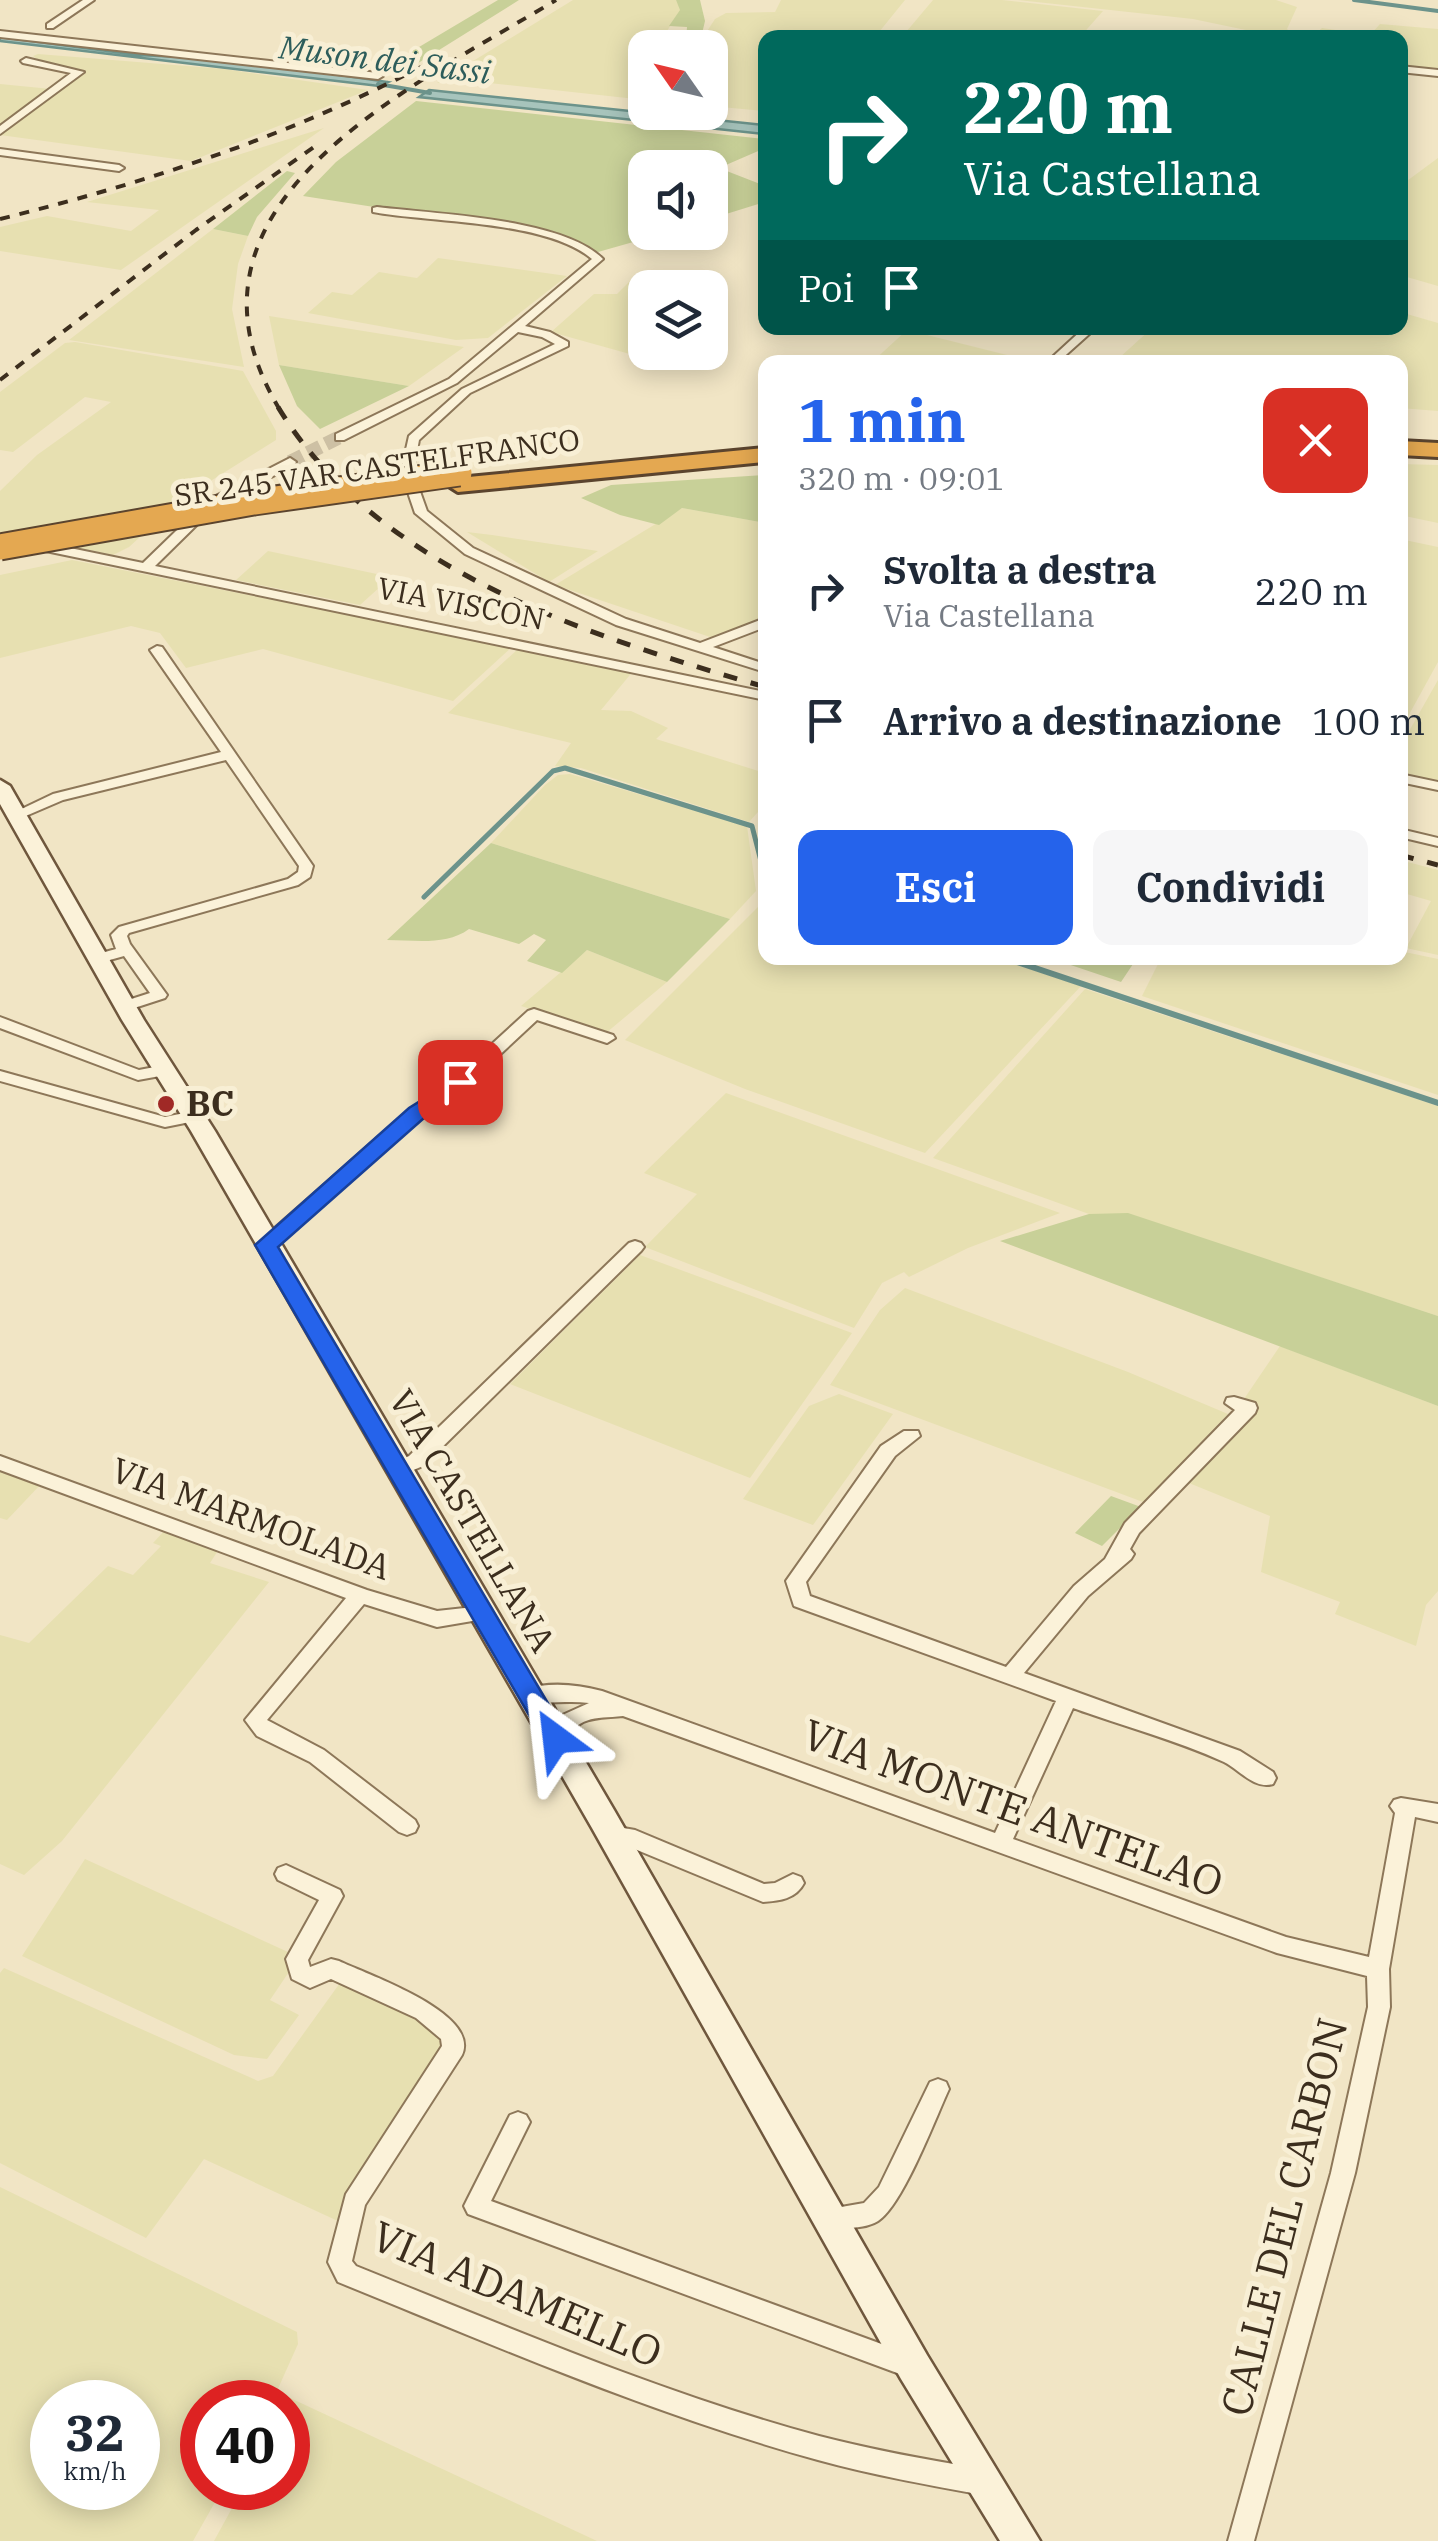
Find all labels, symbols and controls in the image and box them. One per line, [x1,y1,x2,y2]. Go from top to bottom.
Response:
water label: Muson dei Sassi [276,25,494,93]
north arrow [628,30,728,130]
map controls [628,30,728,370]
text: 220 m [963,61,1173,152]
icon: right [798,70,928,200]
text: Via Castellana [963,149,1261,207]
button: sound [628,150,728,250]
icon: arrive [874,260,929,315]
text: Poi [798,263,854,312]
button: layers [628,270,728,370]
text: 1 min [798,380,966,459]
button: close [1263,388,1368,493]
street label: SR 245 VAR CASTELFRANCO [172,419,582,514]
text: 320 m · 09:01 [798,457,1005,499]
text: Svolta a destra [883,545,1157,594]
icon: right [798,563,853,618]
text: 220 m [1255,566,1368,615]
street label: VIA VISCON [374,567,548,638]
text: Via Castellana [883,594,1095,636]
icon: arrive [798,693,853,748]
text: Arrivo a destinazione [883,696,1282,745]
text: 100 m [1312,696,1425,745]
button: Esci [798,830,1073,945]
button: Condividi [1093,830,1368,945]
pin [418,1040,503,1125]
icon: arrive [433,1055,488,1110]
place label: BC [186,1080,234,1126]
marker: BC [155,1093,177,1115]
street label: VIA CASTELLANA [379,1381,567,1660]
street label: VIA MARMOLADA [105,1446,397,1590]
position arrow [504,1687,608,1791]
street label: VIA MONTE ANTELAO [795,1706,1231,1909]
street label: CALLE DEL CARBON [1208,2012,1360,2421]
street label: VIA ADAMELLO [364,2208,671,2379]
speed limit sign: 40 [180,2380,310,2510]
text: 32 [65,2400,125,2465]
text: km/h [63,2454,127,2487]

